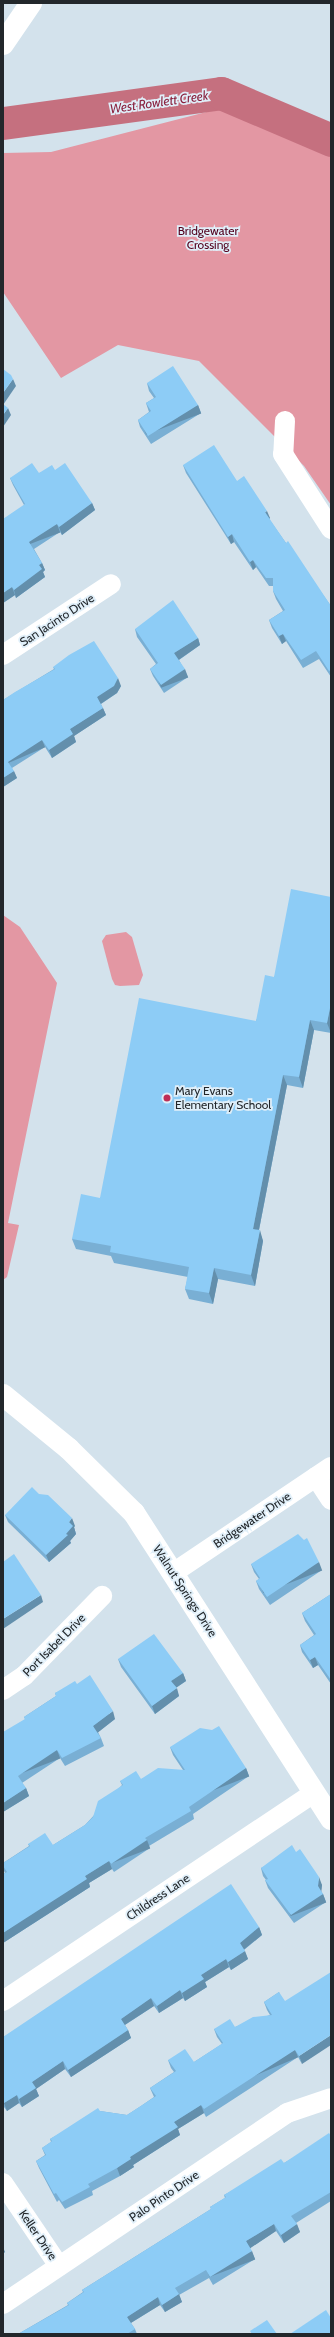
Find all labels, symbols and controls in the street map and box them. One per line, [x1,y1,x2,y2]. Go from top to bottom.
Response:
water label: West Rowlett Creek [109,87,209,117]
park label: Bridgewater Crossing [178,224,238,252]
street label: San Jacinto Drive [17,591,97,649]
place label: Mary Evans Elementary School [175,1084,271,1112]
marker: Mary Evans Elementary School [162,1093,172,1103]
street label: Bridgewater Drive [211,1489,293,1551]
street label: Walnut Springs Drive [150,1542,220,1640]
street label: Port Isabel Drive [20,1611,88,1679]
street label: Childress Lane [124,1871,192,1923]
street label: Palo Pinto Drive [127,2167,201,2225]
street label: Keller Drive [16,2207,60,2263]

